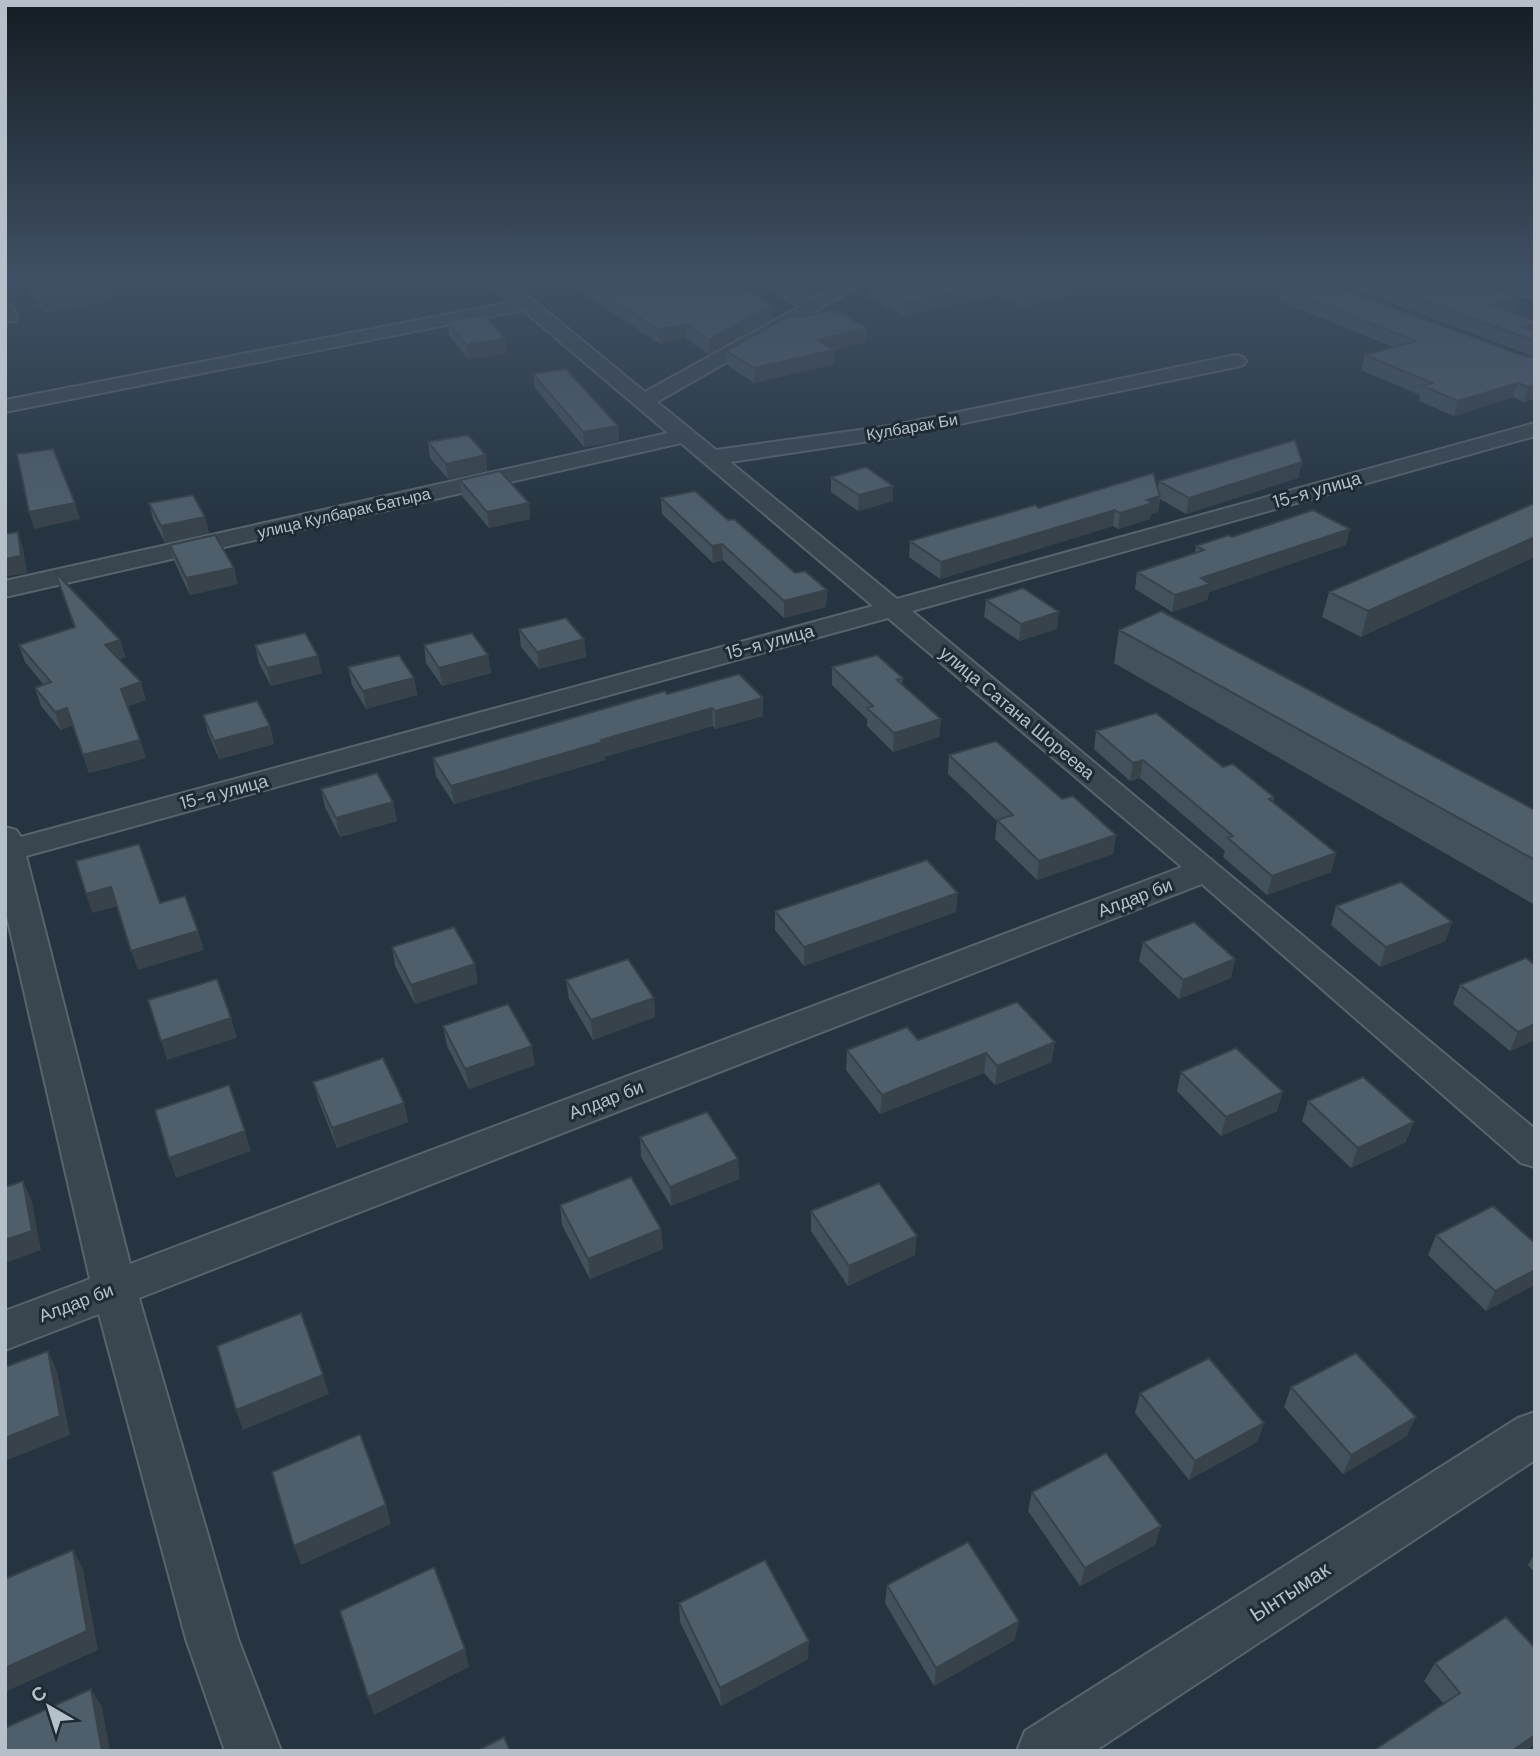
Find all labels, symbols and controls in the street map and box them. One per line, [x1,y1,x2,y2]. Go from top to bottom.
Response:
street label: Кулбарак Би [865,409,959,445]
street label: 15-я улица [1270,466,1365,514]
street label: улица Кулбарак Батыра [255,483,433,543]
street label: 15-я улица [723,618,818,665]
street label: улица Сатана Шореева [934,641,1100,786]
street label: 15-я улица [177,768,272,815]
street label: Алдар би [1094,873,1176,923]
street label: Алдар би [565,1075,647,1125]
street label: Алдар би [35,1278,117,1328]
street label: Ынтымак [1245,1555,1336,1628]
north arrow [14,1672,84,1742]
text: С [25,1680,52,1708]

